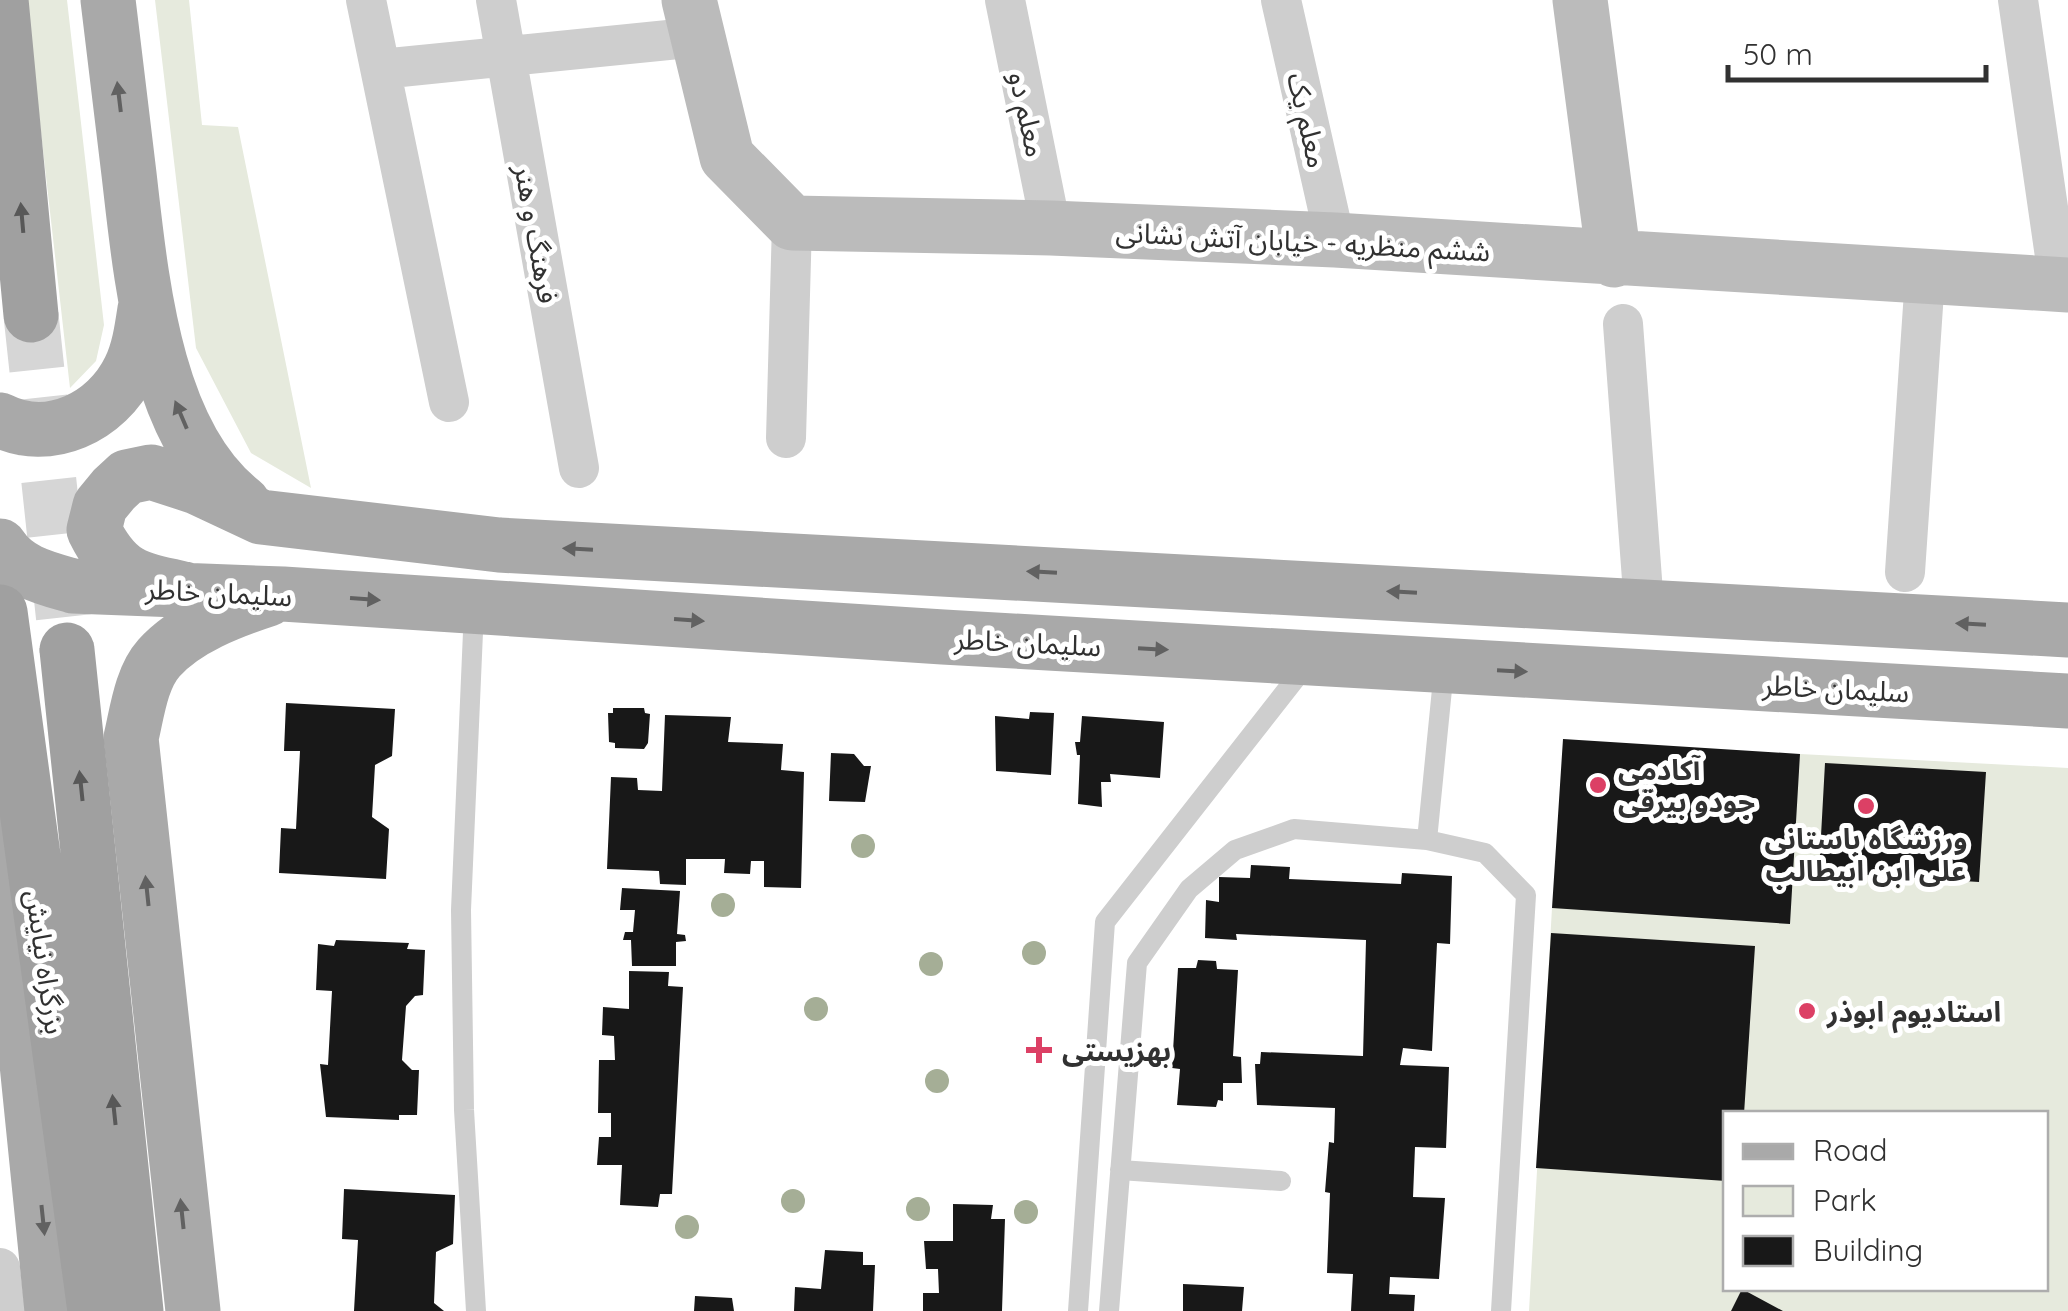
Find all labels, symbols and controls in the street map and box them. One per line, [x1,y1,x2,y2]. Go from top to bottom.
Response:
scale bar [1728,20,1986,82]
text: 50 m [1743,35,1813,73]
street label: معلم دو [997,68,1054,161]
street label: معلم یک [1275,69,1336,172]
one-way arrow [111,81,127,113]
street label: فرهنگ و هنر [507,161,566,306]
one-way arrow [14,201,30,233]
street label: ششم منظریه - خیابان آتش نشانی [1115,214,1491,273]
one-way arrow [172,400,188,430]
one-way arrow [561,541,593,557]
one-way arrow [1026,564,1058,580]
street label: سلیمان خاطر [144,571,293,613]
one-way arrow [1385,584,1417,600]
one-way arrow [349,591,381,607]
one-way arrow [674,612,705,628]
one-way arrow [1954,616,1986,632]
street label: سلیمان خاطر [953,621,1102,663]
one-way arrow [1138,641,1170,657]
one-way arrow [1497,663,1529,679]
street label: سلیمان خاطر [1761,667,1910,709]
place label: آکادمی جودو بیرقی [1618,752,1755,819]
one-way arrow [73,770,89,802]
marker: آکادمی جودو بیرقی [1587,774,1609,796]
marker: ورزشگاه باستانی علی ابن ابیطالب [1855,795,1877,817]
place label: ورزشگاه باستانی علی ابن ابیطالب [1765,821,1967,888]
one-way arrow [139,875,155,906]
street label: بزرگراه نیایش [19,888,73,1036]
place label: استادیوم ابوذر [1826,994,2001,1034]
marker: استادیوم ابوذر [1796,1000,1818,1022]
place label: بهزیستی [1062,1033,1171,1068]
marker: بهزیستی [1026,1037,1052,1063]
one-way arrow [105,1093,121,1125]
legend [1723,1111,2048,1291]
text: Road [1813,1131,1887,1169]
text: Park [1813,1181,1877,1219]
one-way arrow [174,1198,190,1229]
one-way arrow [35,1205,51,1237]
text: Building [1813,1231,1923,1269]

